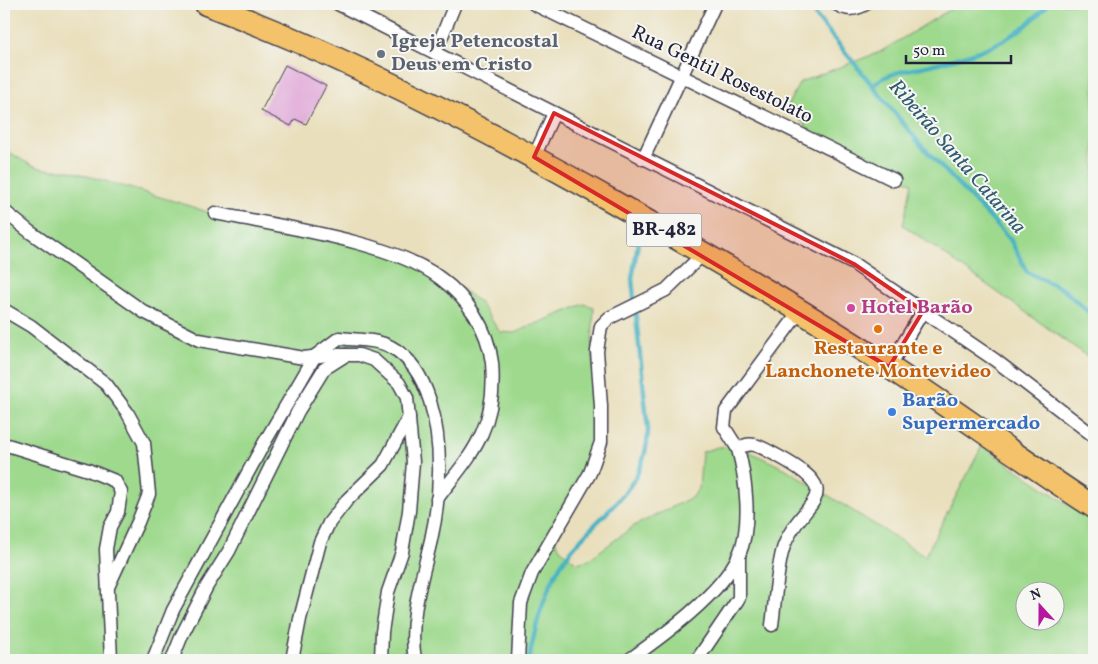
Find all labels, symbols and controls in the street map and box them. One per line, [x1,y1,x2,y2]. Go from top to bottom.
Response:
street label: Rua Gentil Rosestolato [626,19,818,131]
place label: Igreja Petencostal Deus em Cristo [391,28,559,79]
scale bar [906,32,1010,64]
text: 50 m [913,41,945,62]
marker: Igreja Petencostal Deus em Cristo [375,48,387,60]
water label: Ribeirão Santa Catarina [882,73,1033,241]
road number: BR-482 [626,214,702,246]
place label: Hotel Barão [861,294,973,322]
marker: Hotel Barão [845,302,857,314]
marker: Restaurante e Lanchonete Montevideo [872,323,884,335]
place label: Restaurante e Lanchonete Montevideo [765,335,991,386]
place label: Barão Supermercado [902,387,1040,438]
marker: Barão Supermercado [886,406,898,418]
north arrow [1016,582,1066,632]
text: N [1028,585,1044,606]

